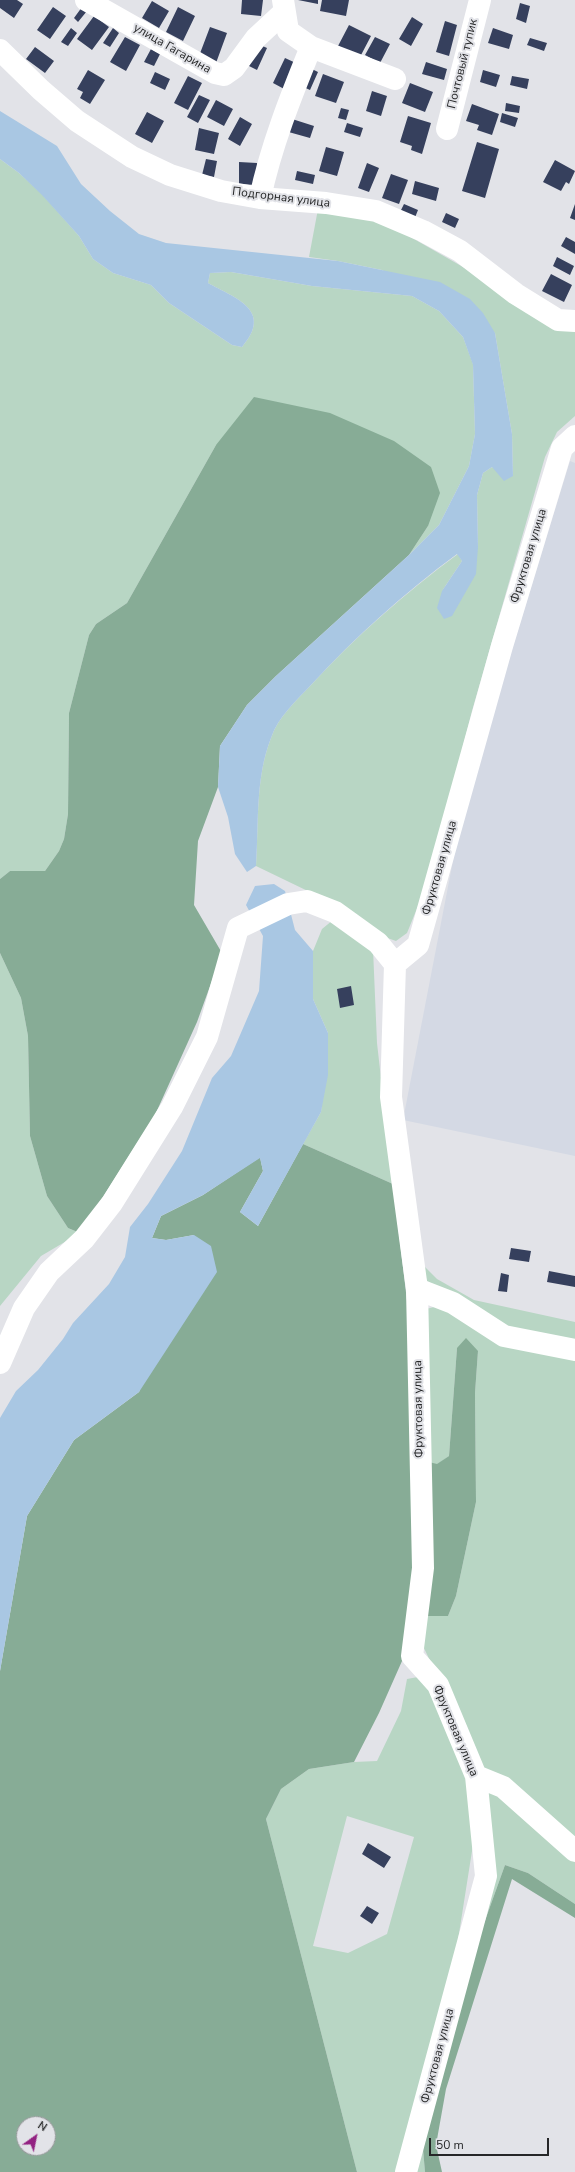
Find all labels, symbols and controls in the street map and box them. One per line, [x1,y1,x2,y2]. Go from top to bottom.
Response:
street label: Почтовый тупик [445,18,481,110]
street label: улица Гагарина [131,21,213,77]
street label: Подгорная улица [231,185,331,211]
street label: Фруктовая улица [508,507,550,605]
street label: Фруктовая улица [420,819,460,917]
street label: Фруктовая улица [411,1360,427,1458]
street label: Фруктовая улица [429,1683,481,1779]
street label: Фруктовая улица [418,2007,458,2105]
north arrow [16,2116,56,2156]
text: N [35,2118,50,2135]
scale bar [431,2130,551,2156]
text: 50 m [436,2137,464,2153]

